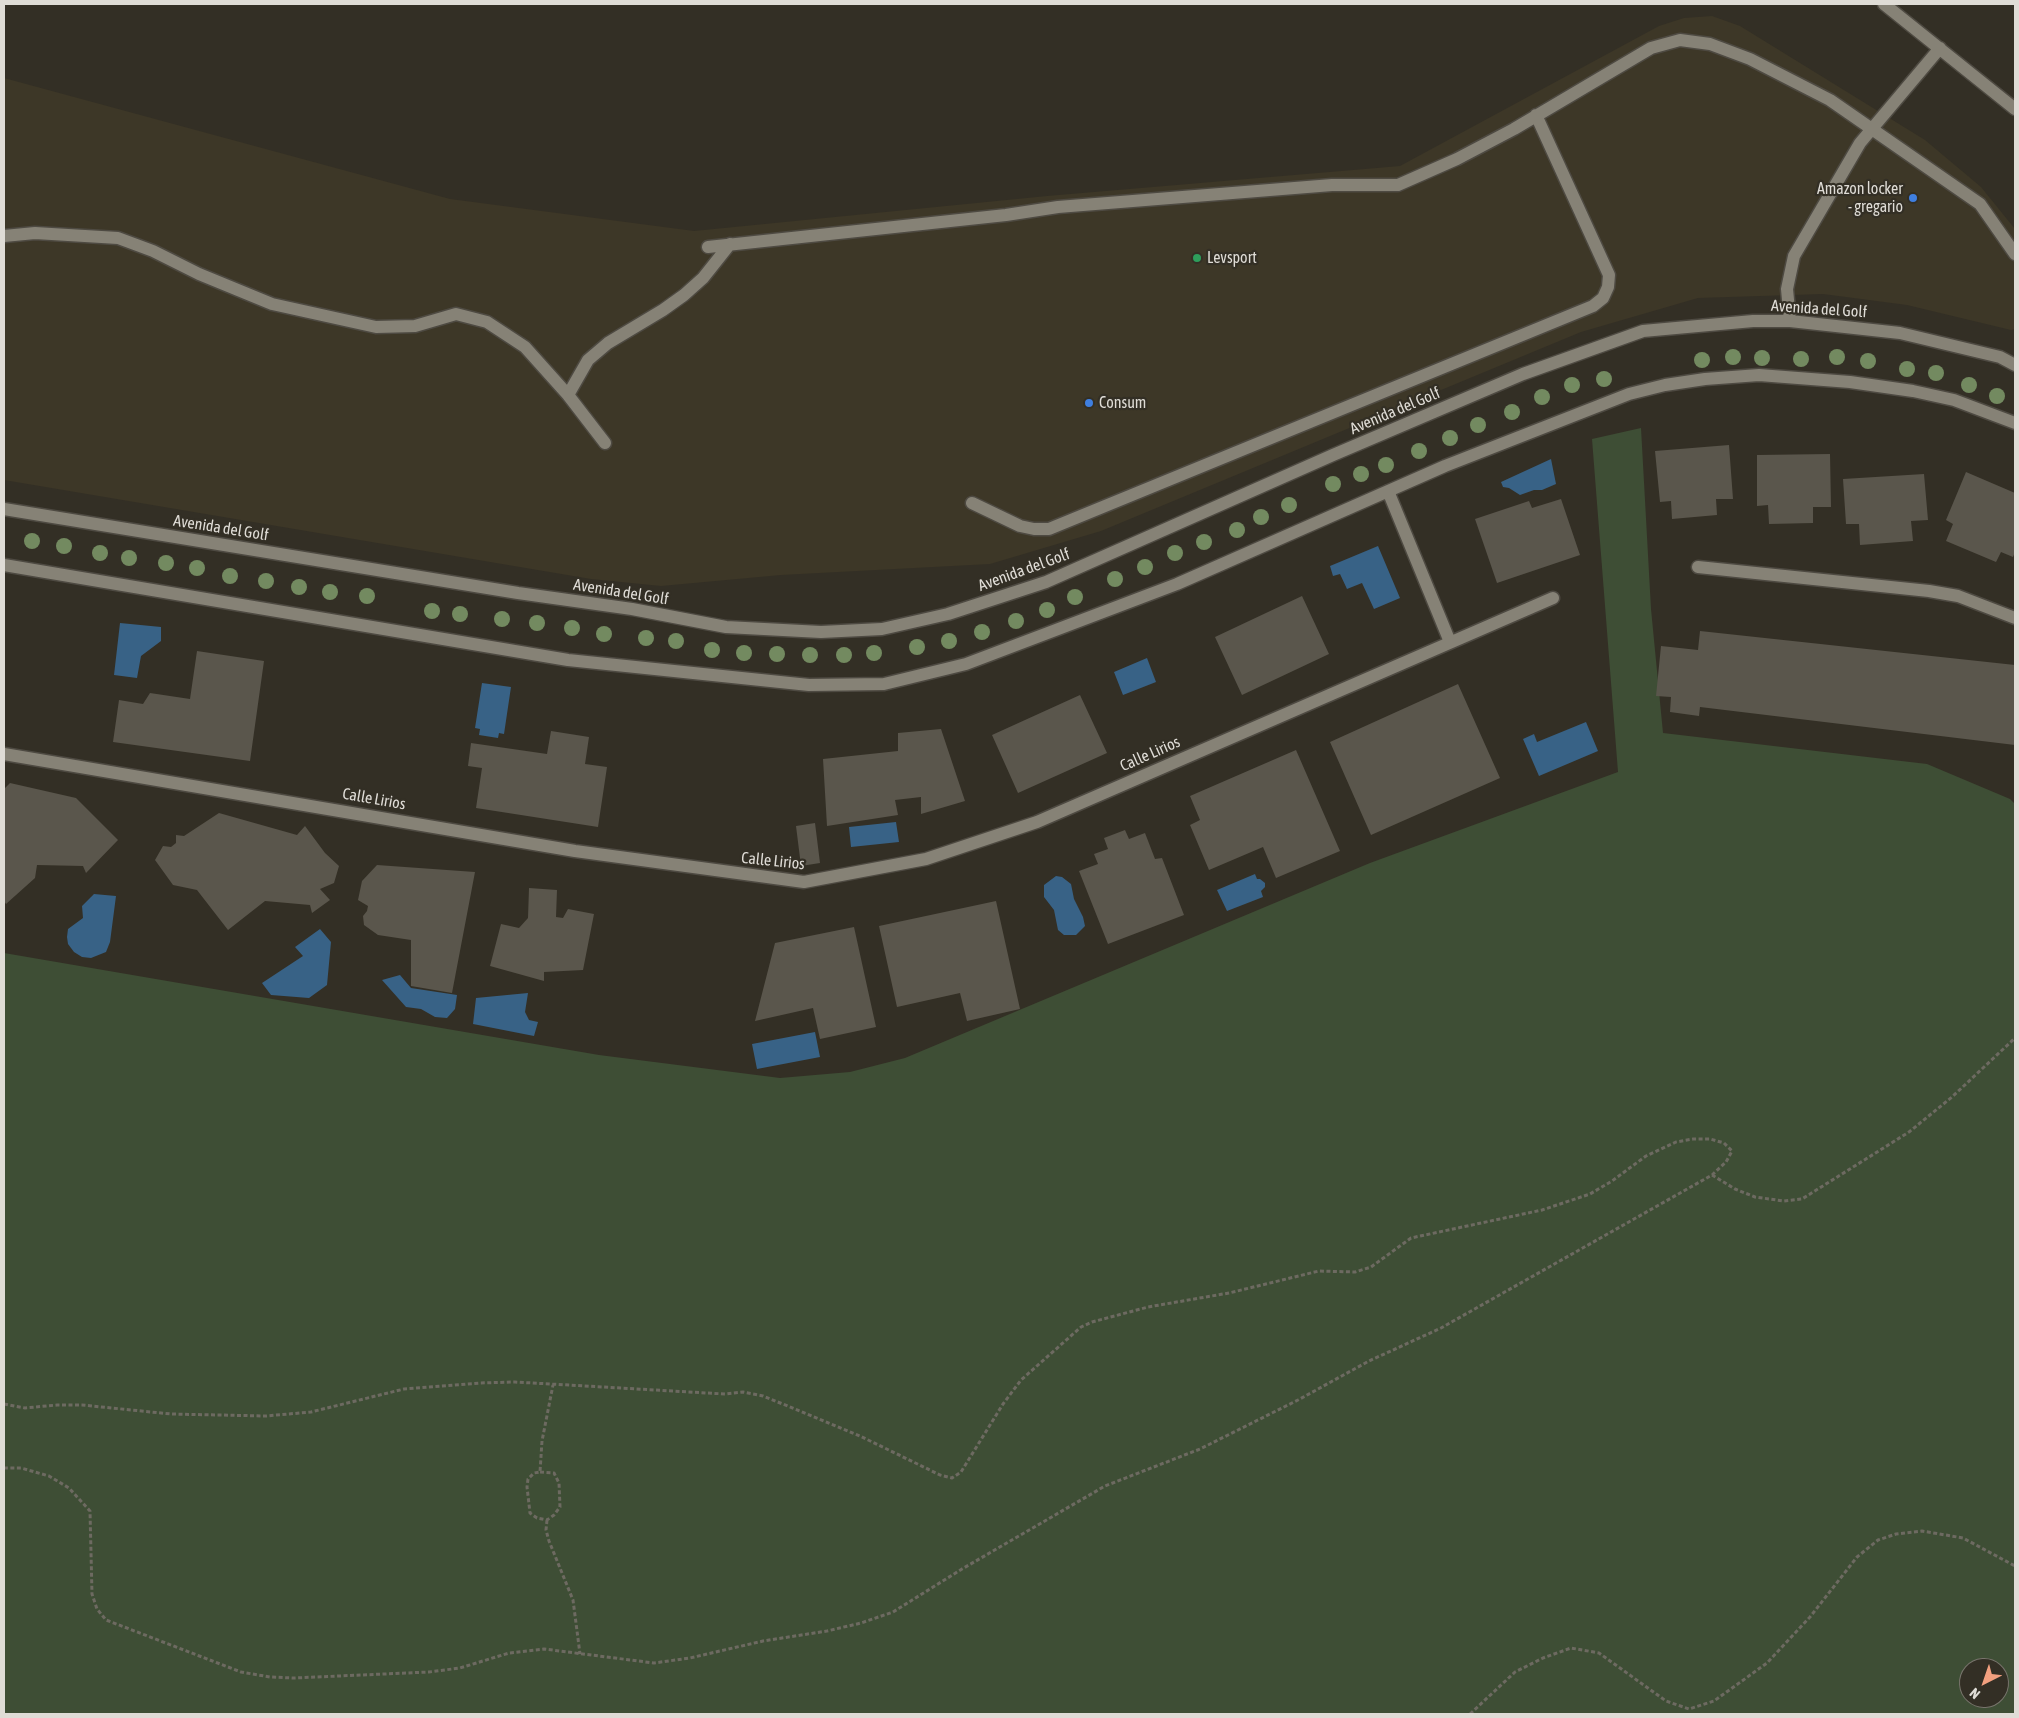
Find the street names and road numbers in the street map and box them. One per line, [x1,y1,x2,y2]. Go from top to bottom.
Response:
street label: Avenida del Golf [1770,296,1868,322]
street label: Avenida del Golf [1347,383,1443,439]
street label: Avenida del Golf [172,511,270,545]
street label: Avenida del Golf [976,545,1072,595]
street label: Avenida del Golf [572,575,670,609]
street label: Calle Lirios [1117,732,1183,776]
street label: Calle Lirios [341,784,407,814]
street label: Calle Lirios [740,848,806,874]

